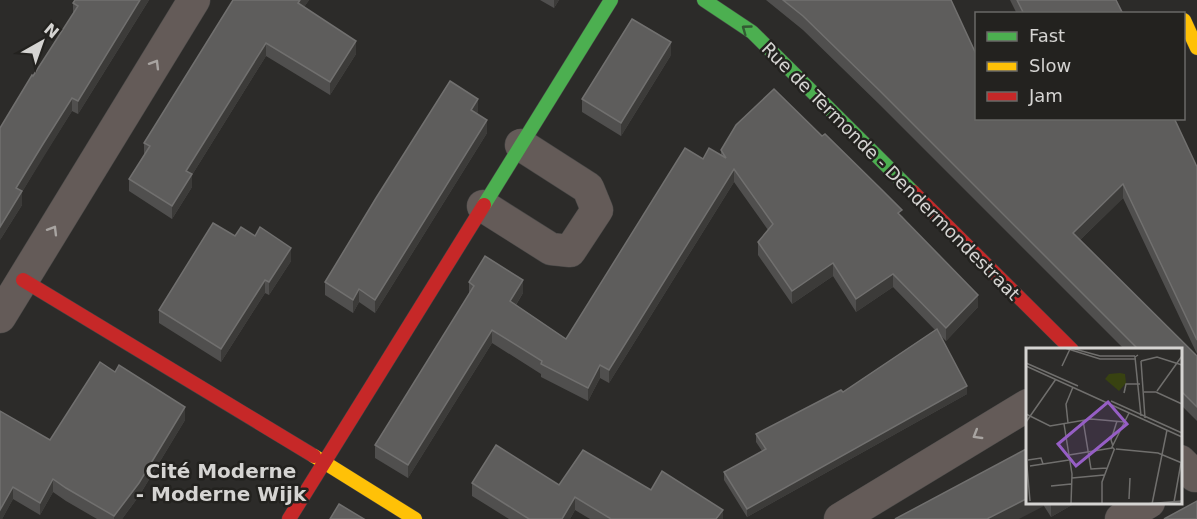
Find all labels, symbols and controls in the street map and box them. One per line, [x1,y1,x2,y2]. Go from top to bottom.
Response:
north arrow [12,12,72,72]
legend [975,12,1185,120]
text: N [40,19,63,42]
one-way arrow [741,25,752,36]
text: Fast [1029,25,1065,46]
street label: Rue de Termonde - Dendermondestraat [758,38,1024,304]
text: Slow [1029,55,1071,76]
one-way arrow [148,60,160,70]
text: Jam [1028,85,1063,106]
one-way arrow [46,226,58,236]
inset map [1026,348,1182,504]
one-way arrow [973,428,983,440]
district label: Cité Moderne - Moderne Wijk [136,459,307,506]

